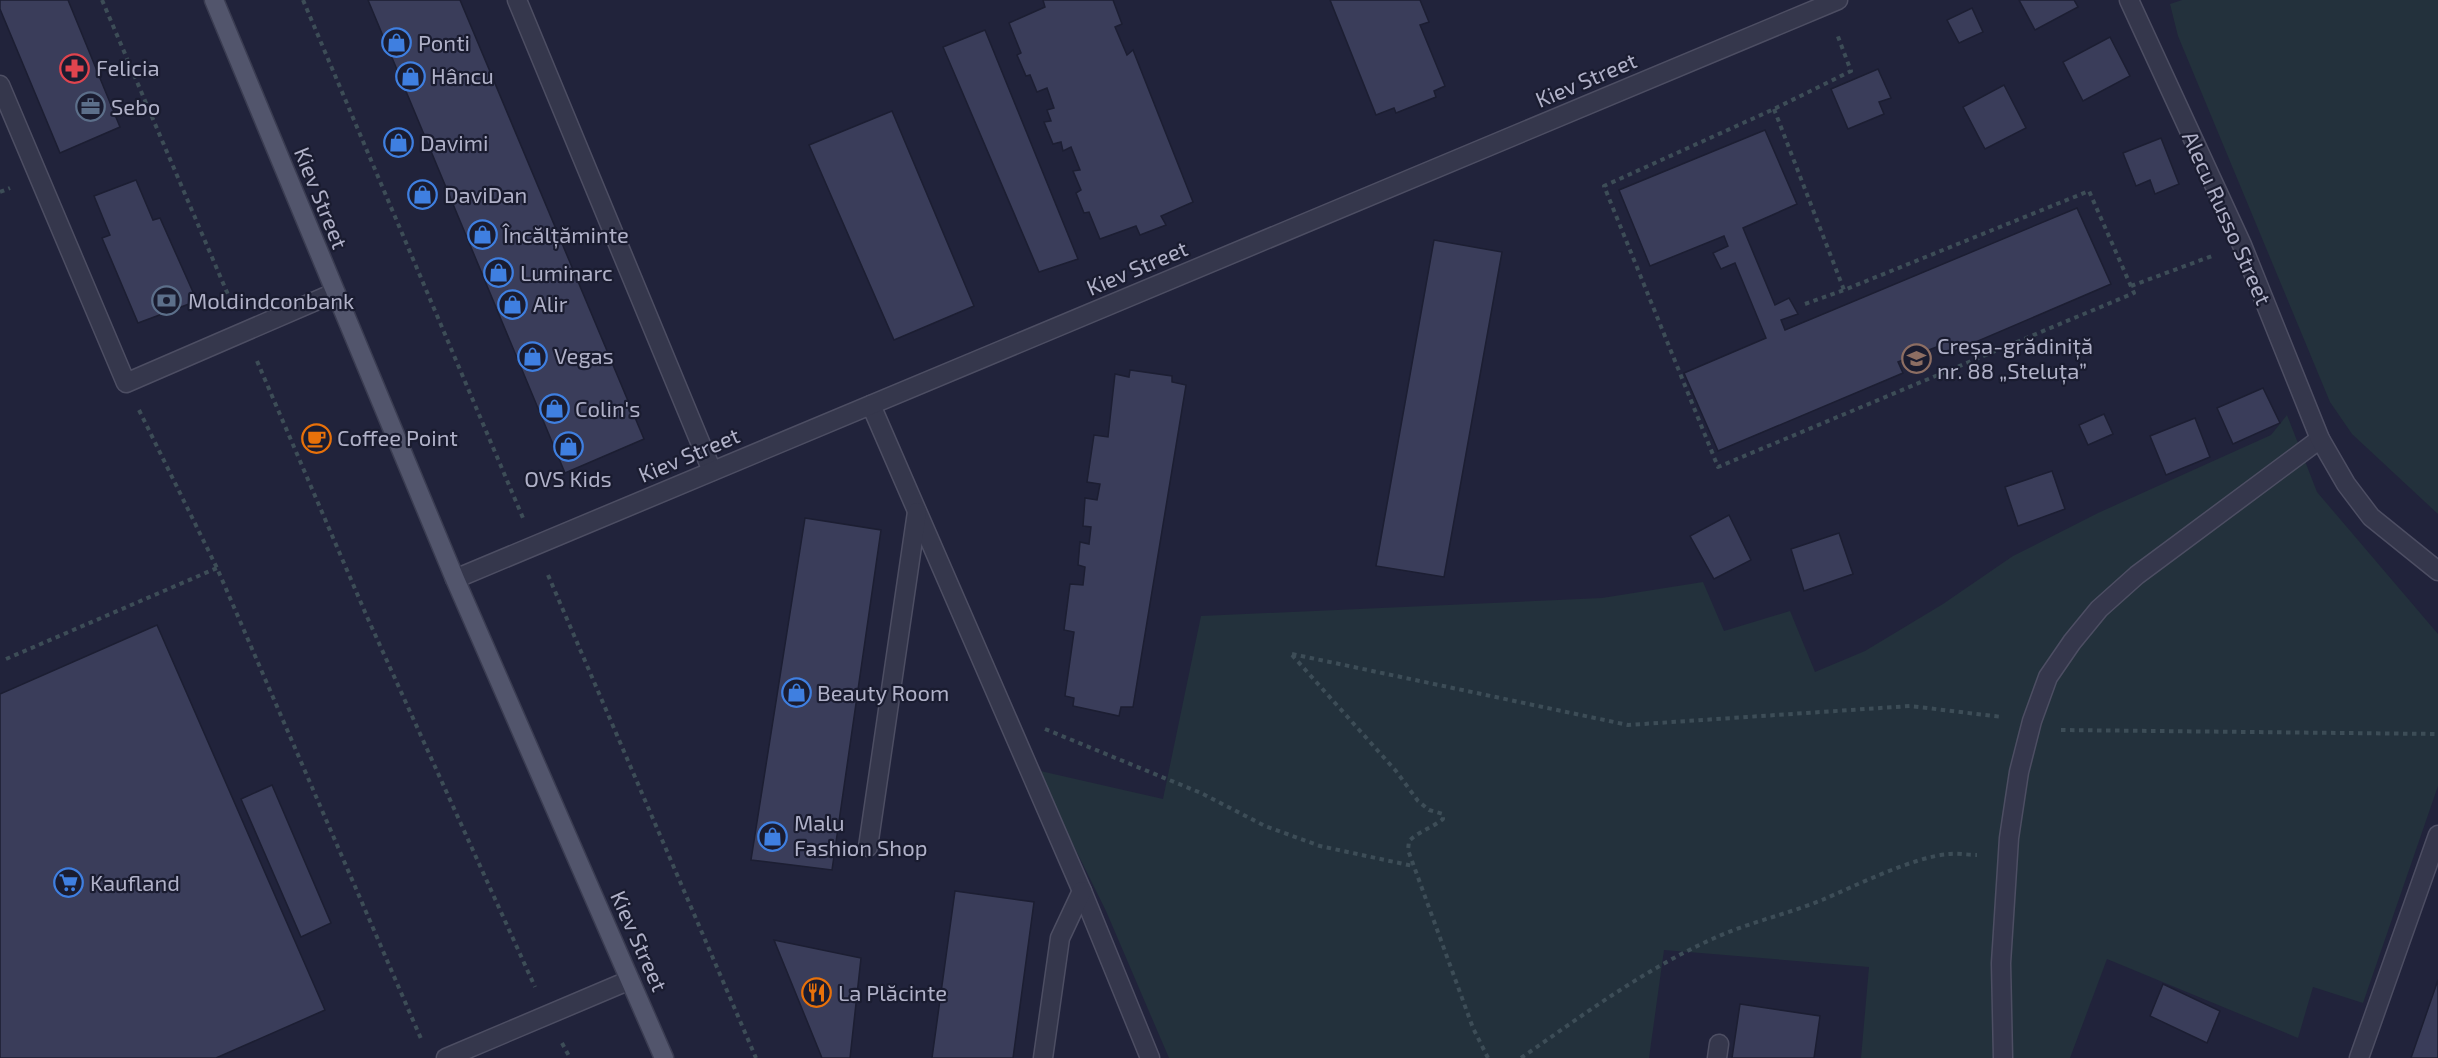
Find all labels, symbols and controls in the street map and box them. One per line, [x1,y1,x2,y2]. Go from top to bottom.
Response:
shop icon: Ponti [381,27,413,59]
place label: Ponti [418,29,470,55]
street label: Kiev Street [1531,46,1640,112]
pharmacy icon: Felicia [59,52,91,84]
place label: Felicia [96,54,160,80]
shop icon: Hâncu [394,60,426,92]
place label: Hâncu [431,62,494,88]
office icon: Sebo [74,91,106,123]
place label: Sebo [111,93,160,119]
shop icon: Davimi [383,127,415,159]
street label: Alecu Russo Street [2178,127,2278,308]
place label: Davimi [420,129,489,155]
street label: Kiev Street [290,143,354,252]
shop icon: DaviDan [407,179,439,211]
place label: DaviDan [444,181,527,207]
shop icon: Încălțăminte [466,219,498,251]
place label: Încălțăminte [502,221,629,249]
street label: Kiev Street [1082,234,1191,300]
shop icon: Luminarc [483,257,515,289]
place label: Luminarc [520,259,613,285]
bank icon: Moldindconbank [151,285,183,317]
place label: Moldindconbank [188,287,354,313]
shop icon: Alir [496,288,528,320]
place label: Alir [533,290,568,316]
place label: Creșa-grădiniță nr. 88 „Steluța” [1937,332,2093,385]
shop icon: Vegas [517,340,549,372]
place label: Vegas [554,342,614,368]
school or university icon: Creșa-grădiniță nr. 88 „Steluța” [1900,343,1932,375]
shop icon: Colin's [538,393,570,425]
place label: Colin's [575,395,640,421]
street label: Kiev Street [634,421,743,487]
cafe icon: Coffee Point [300,422,332,454]
place label: Coffee Point [337,424,458,450]
shop icon: OVS Kids [552,431,584,463]
place label: OVS Kids [524,465,612,491]
shop icon: Beauty Room [780,677,812,709]
place label: Beauty Room [817,679,949,705]
place label: Malu Fashion Shop [794,809,927,860]
shop icon: Malu Fashion Shop [757,820,789,852]
supermarket icon: Kaufland [53,867,85,899]
place label: Kaufland [90,869,180,895]
street label: Kiev Street [606,886,674,995]
restaurant icon: La Plăcinte [801,977,833,1009]
place label: La Plăcinte [838,979,947,1005]

